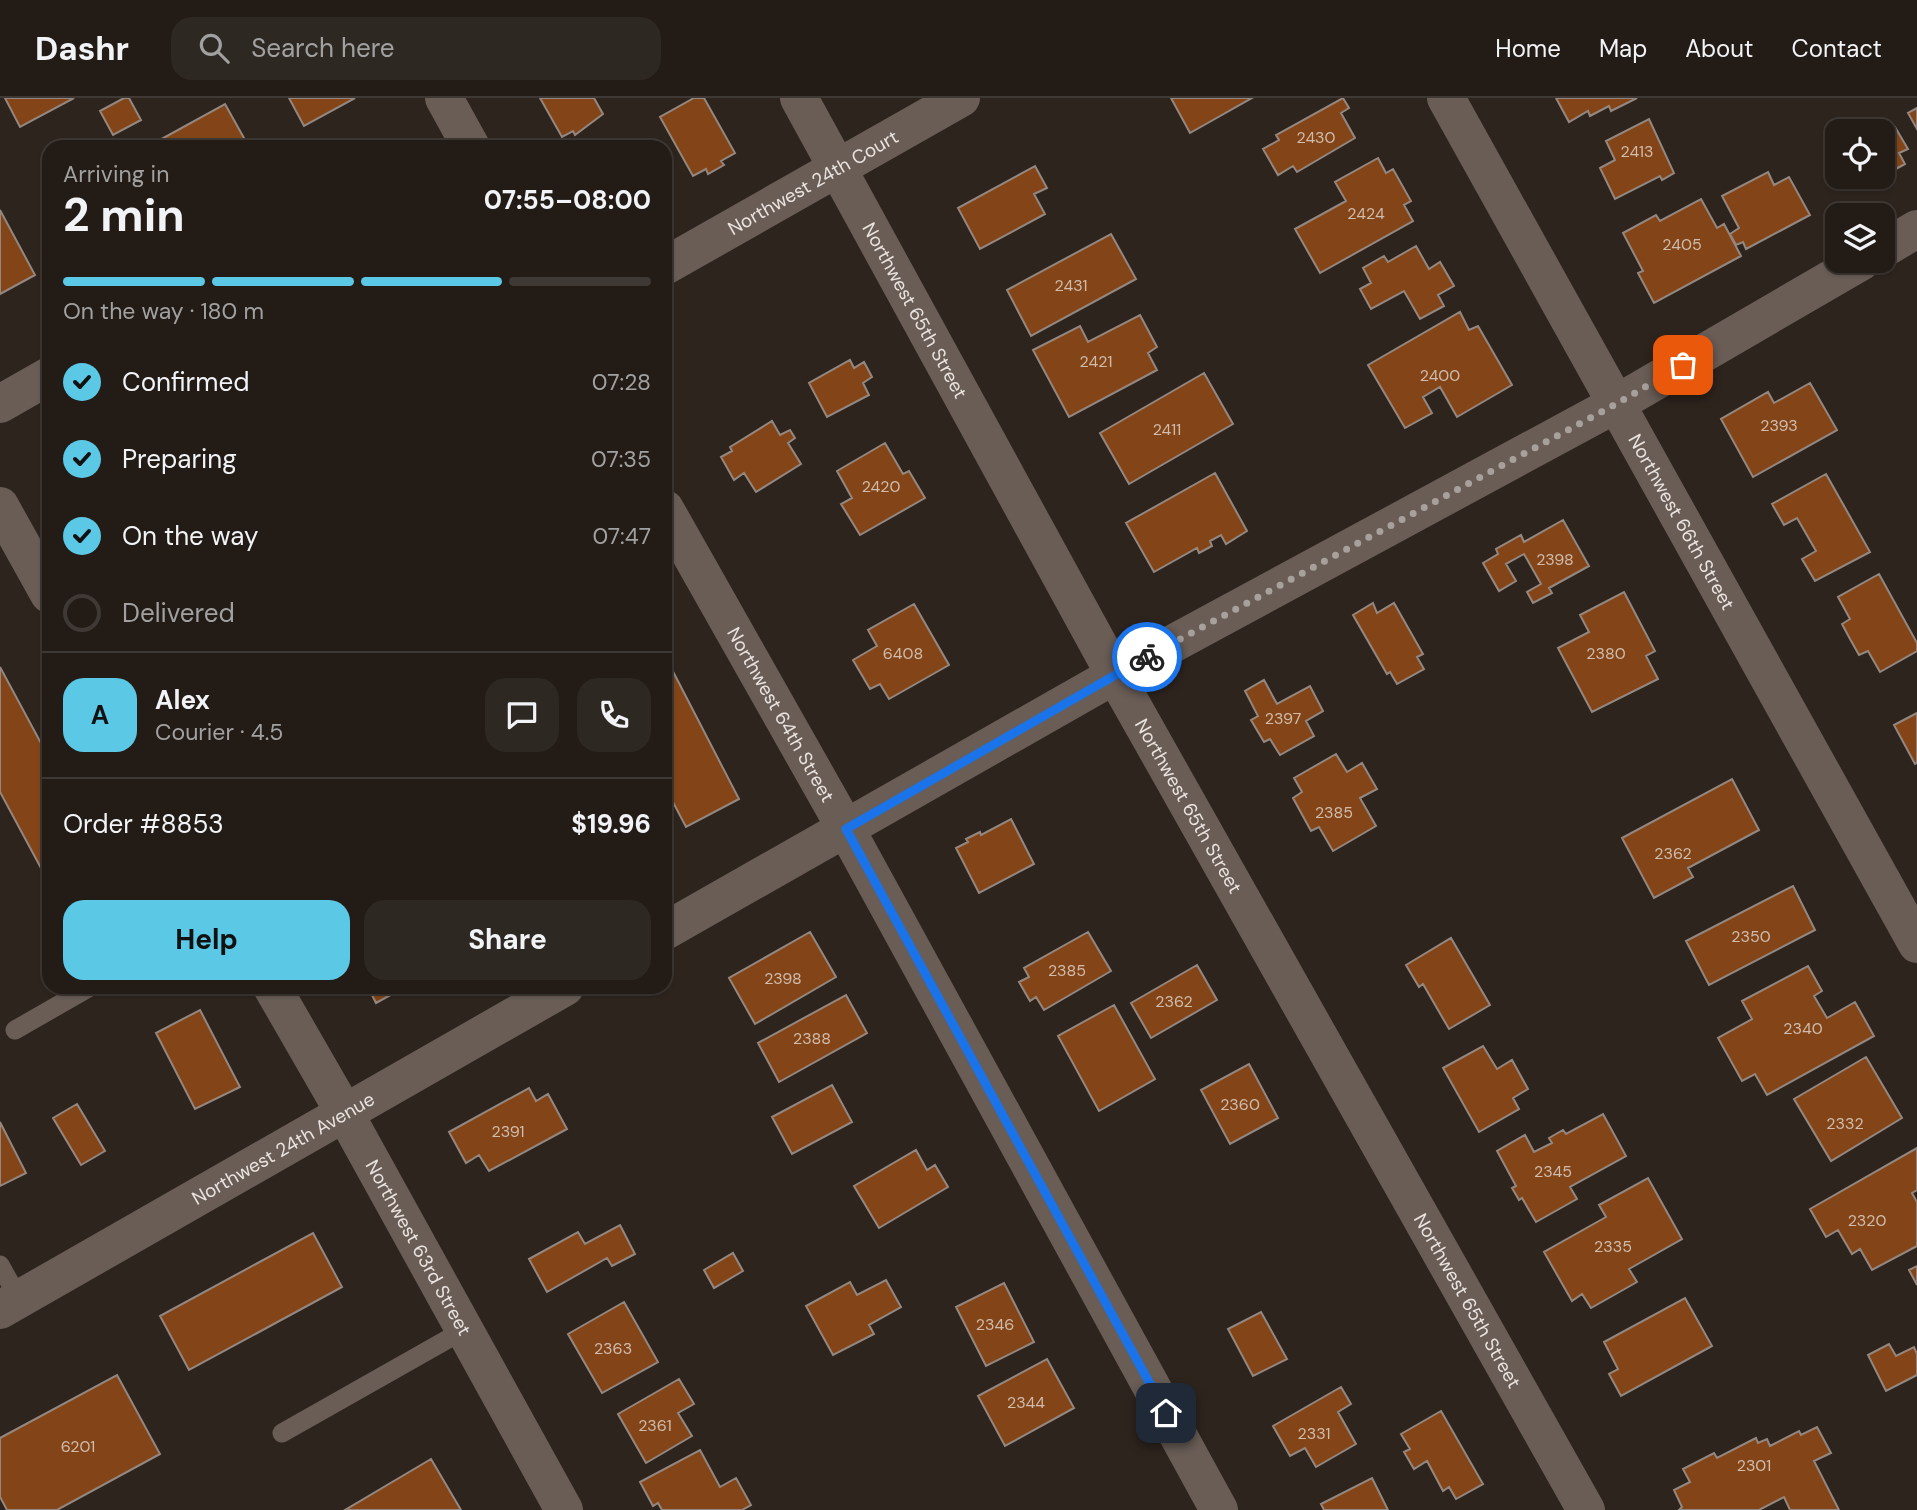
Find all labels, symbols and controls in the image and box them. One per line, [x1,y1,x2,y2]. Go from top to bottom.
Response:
search box [171,17,661,80]
text: Dashr [35,27,129,70]
icon: search [195,29,233,67]
text: Search here [251,31,395,65]
text: Home [1495,33,1561,64]
text: Map [1599,33,1647,64]
text: About [1685,33,1754,64]
text: Contact [1792,33,1882,64]
map controls [1825,119,1895,273]
button: locate [1825,119,1895,189]
street label: Northwest 24th Court [723,124,903,241]
house number: 2430 [1296,127,1336,148]
house number: 2413 [1620,141,1654,162]
text: Arriving in [63,159,169,189]
text: 07:55–08:00 [484,183,651,217]
text: 2 min [63,185,185,245]
house number: 2424 [1347,203,1385,224]
button: layers [1825,203,1895,273]
street label: Northwest 65th Street [857,218,973,403]
house number: 2405 [1662,234,1702,255]
house number: 2431 [1055,275,1087,296]
text: On the way · 180 m [63,296,264,326]
pin [1653,335,1713,395]
icon: bag [1664,346,1702,384]
house number: 2421 [1080,351,1112,372]
icon: check [63,363,101,401]
text: Confirmed [122,365,249,399]
house number: 2400 [1420,365,1460,386]
text: 07:28 [592,367,651,397]
house number: 2393 [1760,415,1798,436]
house number: 2411 [1153,419,1181,440]
street label: Northwest 66th Street [1622,430,1740,614]
icon: check [63,440,101,478]
text: Preparing [122,442,237,476]
text: 07:35 [591,444,651,474]
house number: 2420 [862,476,900,497]
icon: check [63,517,101,555]
text: On the way [122,519,258,553]
text: 07:47 [592,521,651,551]
house number: 2398 [1536,549,1574,570]
text: Delivered [122,596,235,630]
courier [1112,622,1182,692]
street label: Northwest 64th Street [721,623,840,807]
icon: bike [1128,638,1166,676]
house number: 6408 [883,643,923,664]
house number: 2380 [1586,643,1626,664]
button: chat [485,678,559,752]
button: phone [577,678,651,752]
text: Alex [155,683,210,717]
text: A [91,698,109,732]
house number: 2397 [1265,708,1301,729]
street label: Northwest 65th Street [1129,714,1248,898]
text: Courier · 4.5 [155,717,283,747]
house number: 2385 [1315,802,1353,823]
text: Order #8853 [63,807,224,841]
text: $19.96 [571,807,651,841]
house number: 2362 [1654,843,1692,864]
button: Help [63,900,350,980]
button: Share [364,900,651,980]
house number: 2350 [1731,926,1771,947]
house number: 2385 [1048,960,1086,981]
house number: 2398 [764,968,802,989]
house number: 2362 [1155,991,1193,1012]
house number: 2340 [1783,1018,1823,1039]
house number: 2388 [793,1028,831,1049]
street label: Northwest 24th Avenue [187,1087,379,1211]
house number: 2360 [1220,1094,1260,1115]
house number: 2332 [1826,1113,1864,1134]
house number: 2391 [492,1121,524,1142]
street label: Northwest 63rd Street [360,1155,477,1340]
house number: 2345 [1534,1161,1572,1182]
street label: Northwest 65th Street [1408,1209,1527,1393]
house number: 2320 [1848,1210,1886,1231]
house number: 2335 [1594,1236,1632,1257]
house number: 2346 [976,1314,1014,1335]
house number: 2363 [594,1338,632,1359]
pin [1136,1383,1196,1443]
house number: 2344 [1007,1392,1045,1413]
icon: home [1147,1394,1185,1432]
house number: 2361 [638,1415,672,1436]
house number: 2331 [1298,1423,1330,1444]
house number: 6201 [61,1436,95,1457]
house number: 2301 [1737,1455,1771,1476]

